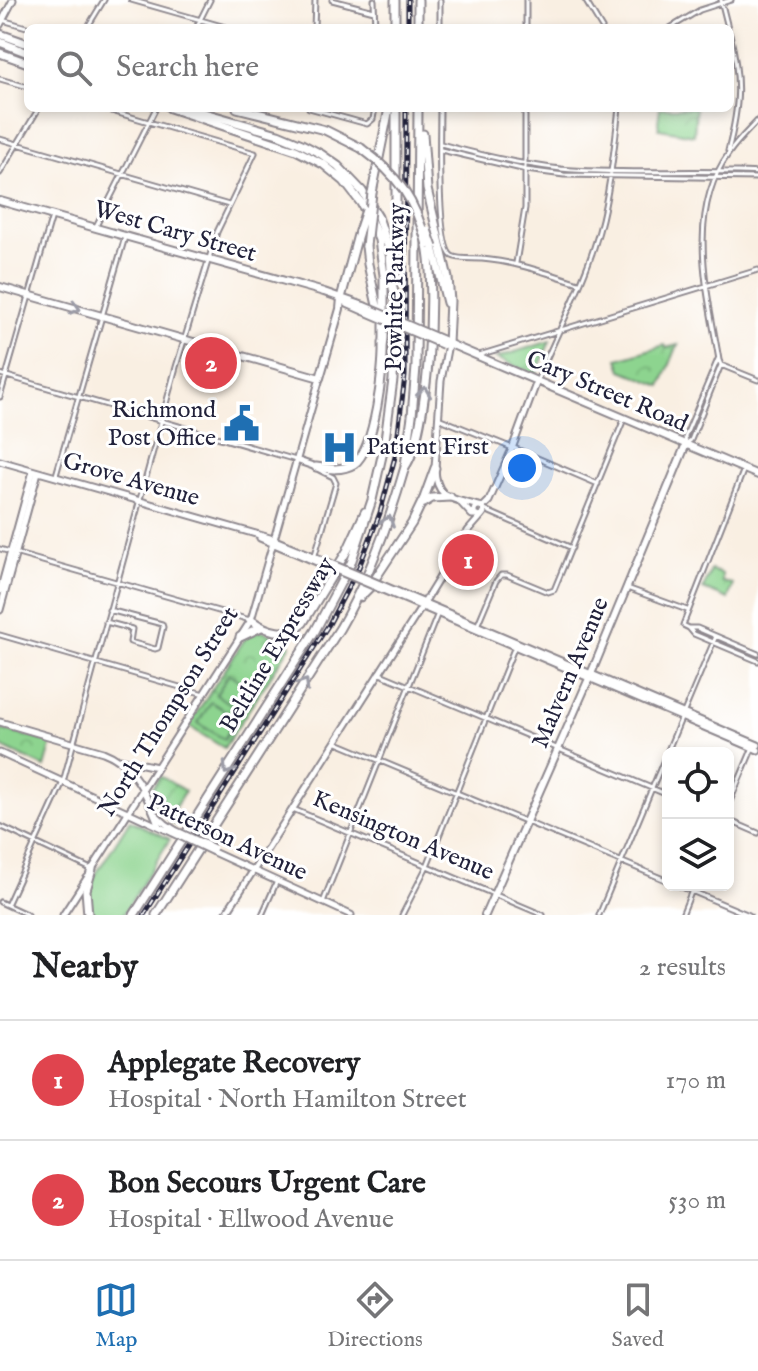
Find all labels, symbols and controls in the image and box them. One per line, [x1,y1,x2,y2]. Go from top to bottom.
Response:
search box [24,24,734,112]
icon: search [52,46,96,90]
text: Search here [116,49,259,87]
street label: West Cary Street [90,194,260,270]
street label: Powhite Parkway [379,202,413,372]
one-way arrow [67,299,81,316]
pin: 2 [185,333,237,393]
street label: Cary Street Road [522,344,693,440]
one-way arrow [416,385,433,398]
place label: Richmond Post Office [108,395,216,454]
public building icon: Richmond Post Office [223,405,261,443]
hospital icon: Patient First [321,428,359,466]
place label: Patient First [366,432,489,463]
street label: Grove Avenue [59,446,203,514]
your location [502,448,542,488]
one-way arrow [379,515,395,529]
pin: 1 [442,530,494,590]
street label: Beltline Expressway [213,551,343,738]
street label: Malvern Avenue [525,593,617,753]
street label: North Thompson Street [92,601,246,823]
one-way arrow [295,679,310,693]
map controls [662,747,734,891]
button: locate [662,747,734,819]
one-way arrow [222,760,237,775]
street label: Kensington Avenue [308,784,498,888]
street label: Patterson Avenue [142,787,312,889]
button: layers [662,819,734,891]
text: Nearby [32,946,138,989]
text: 2 results [639,951,726,984]
text: Applegate Recovery [108,1045,360,1083]
text: 1 [53,1064,63,1097]
text: 170 m [666,1064,726,1097]
text: Hospital · North Hamilton Street [108,1083,467,1116]
text: Bon Secours Urgent Care [108,1165,426,1203]
text: 2 [52,1184,64,1217]
text: 530 m [668,1184,726,1217]
text: Hospital · Ellwood Avenue [108,1203,394,1236]
tab: Map [94,1278,138,1354]
tab: Directions [327,1278,423,1354]
tab: Saved [612,1278,664,1354]

